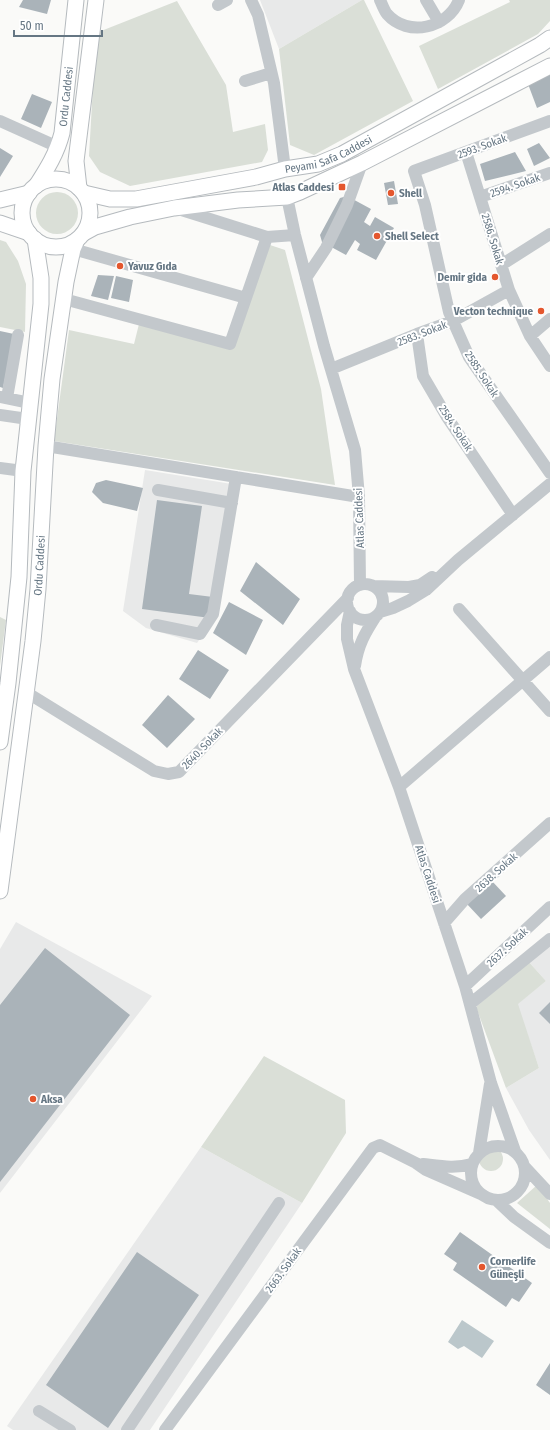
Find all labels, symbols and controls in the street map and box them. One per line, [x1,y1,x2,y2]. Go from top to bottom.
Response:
scale bar [14,12,102,38]
text: 50 m [20,19,44,33]
street label: Ordu Caddesi [57,66,76,127]
street label: 2593. Sokak [456,131,509,161]
street label: Peyami Safa Caddesi [284,133,375,176]
street label: 2594. Sokak [488,171,543,200]
place label: Atlas Caddesi [271,181,334,194]
marker: Atlas Caddesi [337,182,347,192]
place label: Shell [399,187,423,200]
marker: Shell [386,188,396,198]
street label: 2586. Sokak [479,212,507,267]
place label: Shell Select [385,230,439,243]
marker: Shell Select [372,231,382,241]
place label: Yavuz Gıda [127,260,177,273]
marker: Yavuz Gıda [115,261,125,271]
place label: Demir gida [438,271,488,284]
marker: Demir gida [490,272,500,282]
place label: Vecton technique [453,305,533,318]
marker: Vecton technique [536,306,546,316]
street label: 2583. Sokak [396,318,450,349]
street label: 2585. Sokak [462,349,502,400]
street label: 2584. Sokak [436,403,476,454]
street label: Atlas Caddesi [352,487,367,548]
street label: Ordu Caddesi [31,535,48,596]
street label: 2640. Sokak [179,724,226,772]
street label: Atlas Caddesi [412,843,443,905]
street label: 2638. Sokak [473,849,521,895]
street label: 2637. Sokak [484,925,531,970]
place label: Aksa [40,1093,63,1106]
marker: Aksa [28,1094,38,1104]
street label: 2663. Sokak [263,1245,305,1295]
place label: Cornerlife Güneşli [490,1255,536,1281]
marker: Cornerlife Güneşli [477,1262,487,1272]

